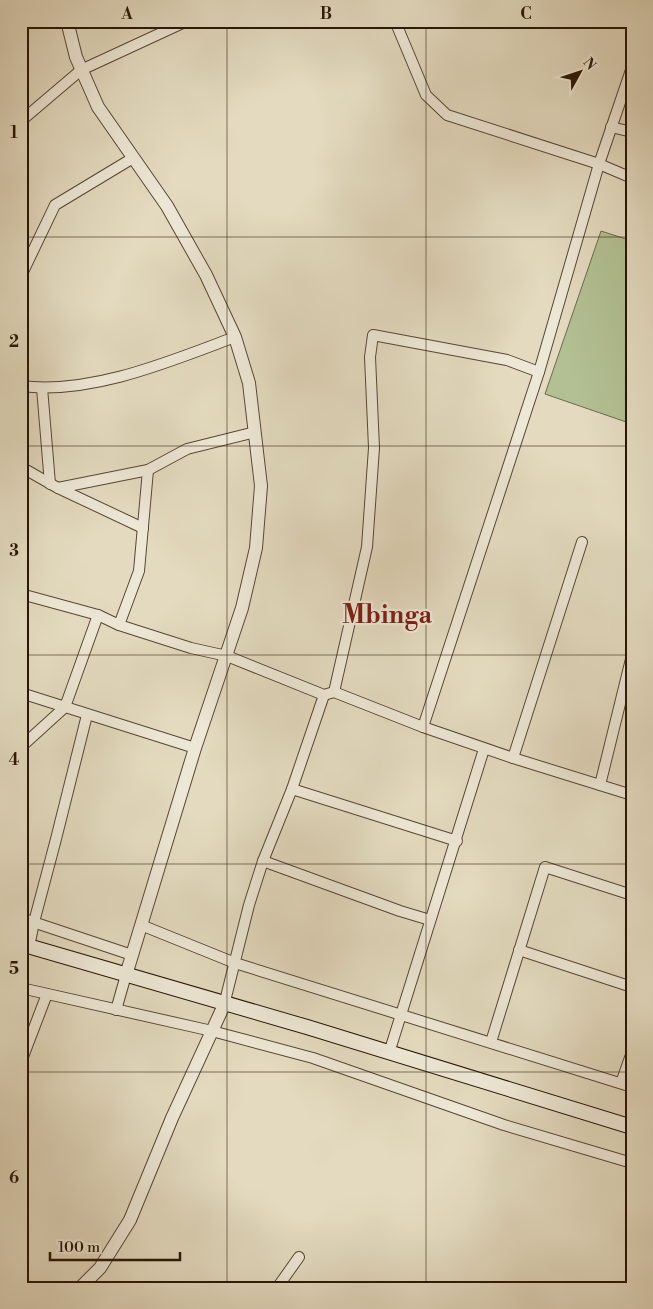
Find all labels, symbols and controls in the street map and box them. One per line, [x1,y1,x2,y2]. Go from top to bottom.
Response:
text: A [120,4,133,24]
text: B [320,4,332,24]
text: C [520,4,532,24]
north arrow [556,48,606,98]
text: N [579,54,600,74]
text: 1 [10,123,18,143]
text: 2 [9,332,19,352]
text: 3 [9,541,19,561]
district label: Mbinga [342,600,433,631]
text: 4 [9,750,20,770]
text: 5 [9,959,19,979]
text: 6 [9,1168,19,1188]
scale bar [50,1229,180,1261]
text: 100 m [58,1238,100,1257]

